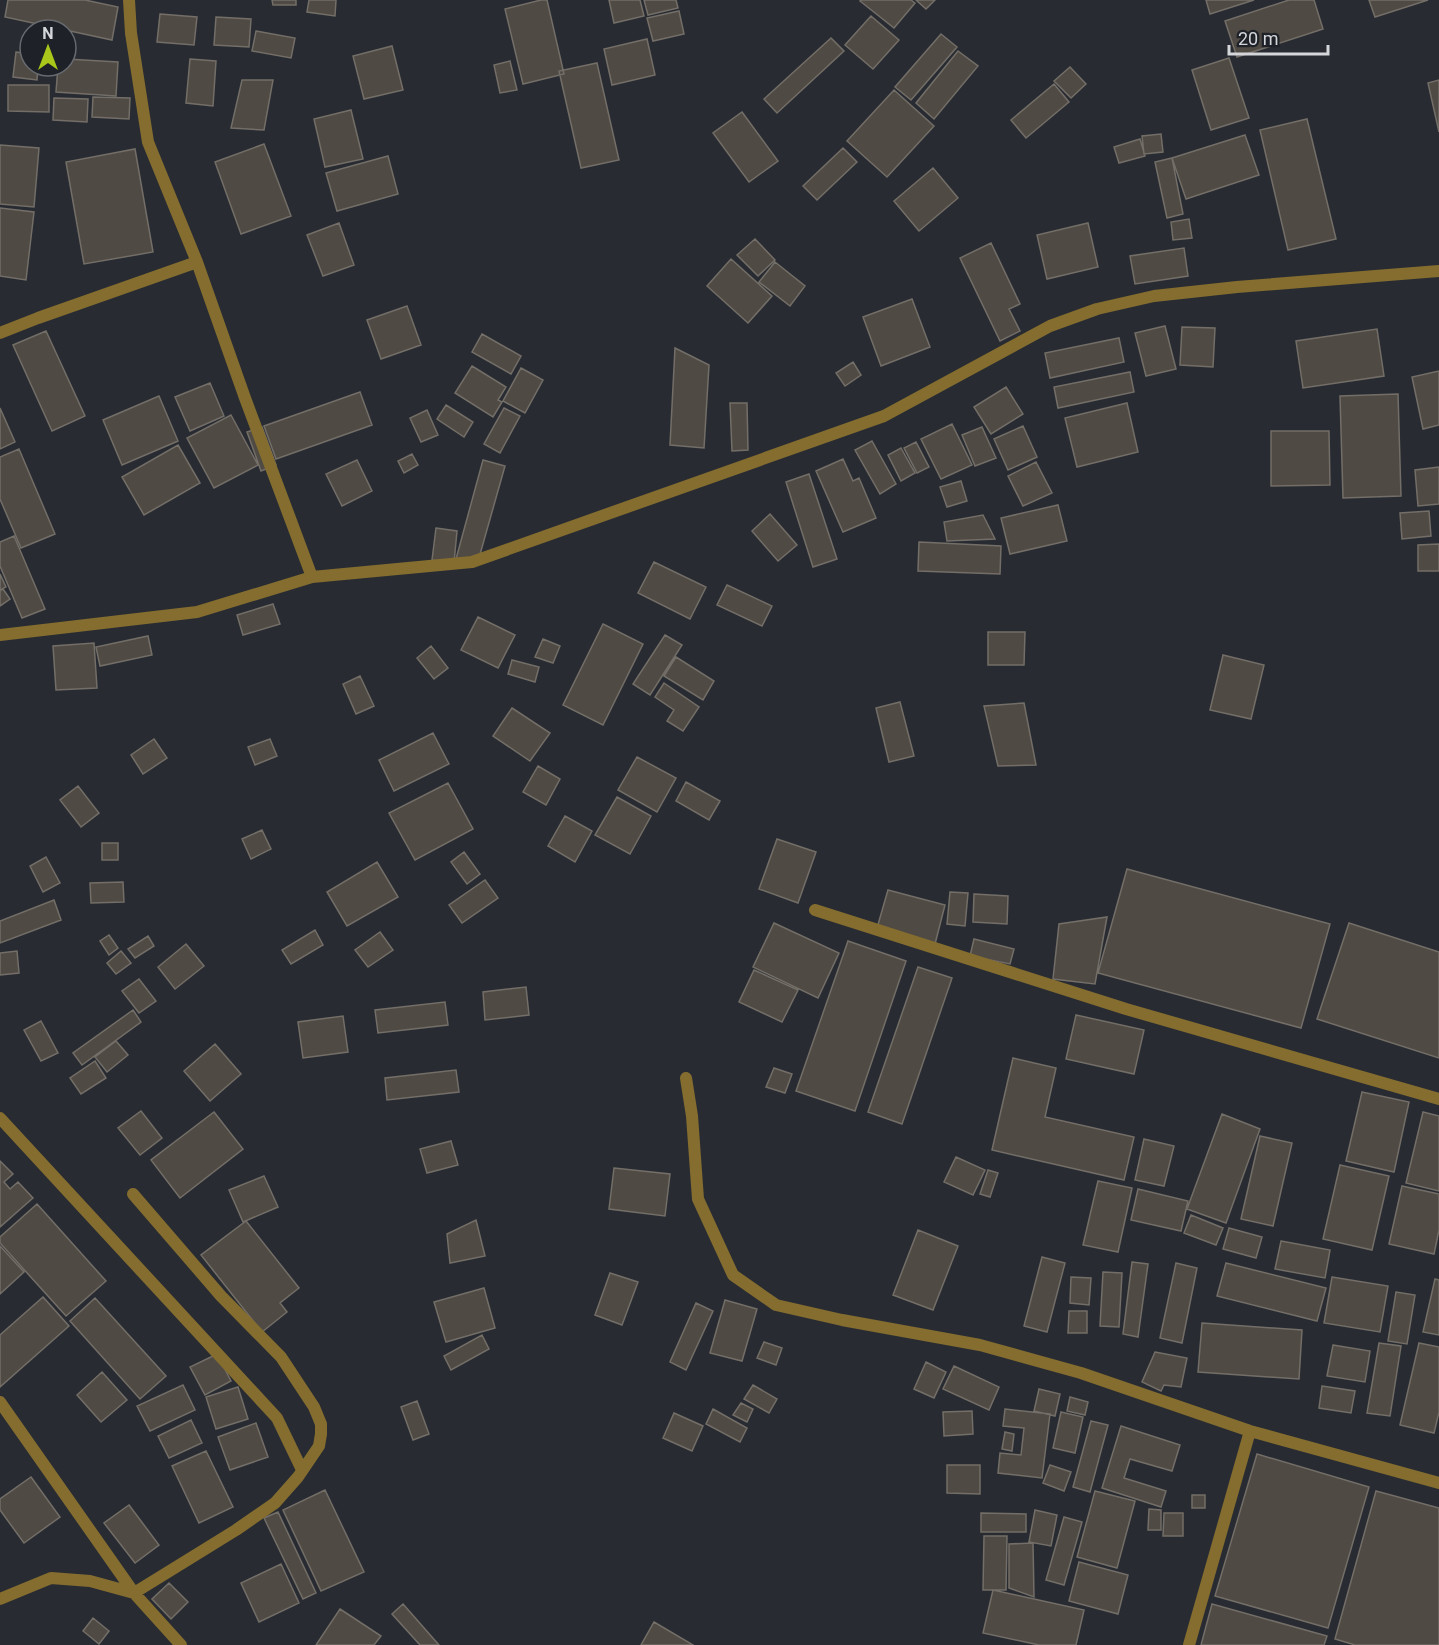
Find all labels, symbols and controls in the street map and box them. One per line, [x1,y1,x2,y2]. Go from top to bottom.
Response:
north arrow [18,18,78,78]
scale bar [1229,18,1328,56]
text: N [42,24,54,43]
text: 20 m [1238,28,1278,49]

